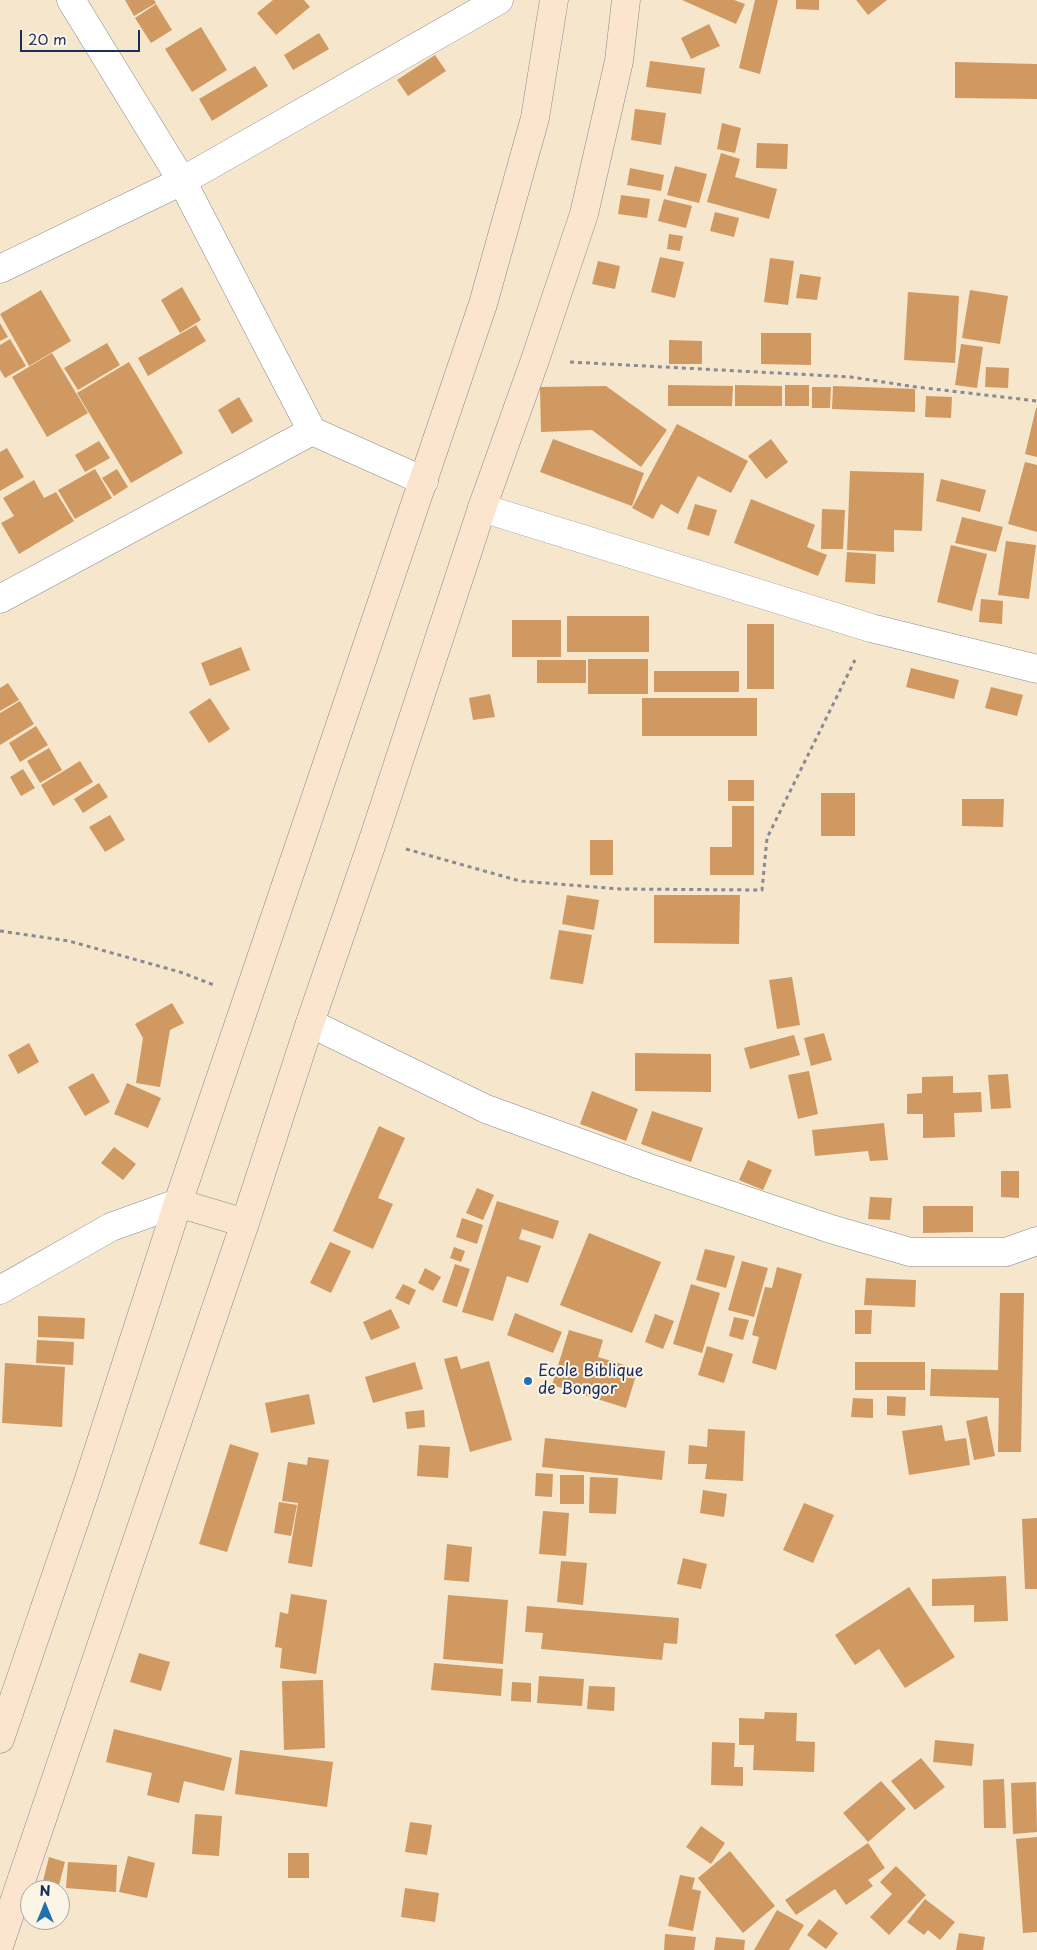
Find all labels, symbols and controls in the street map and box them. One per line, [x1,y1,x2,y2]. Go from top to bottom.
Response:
scale bar [22,20,142,52]
text: 20 m [28,27,67,50]
place label: Ecole Biblique de Bongor [538,1362,643,1400]
marker: Ecole Biblique de Bongor [522,1375,534,1387]
north arrow [20,1880,70,1930]
text: N [39,1880,51,1901]

